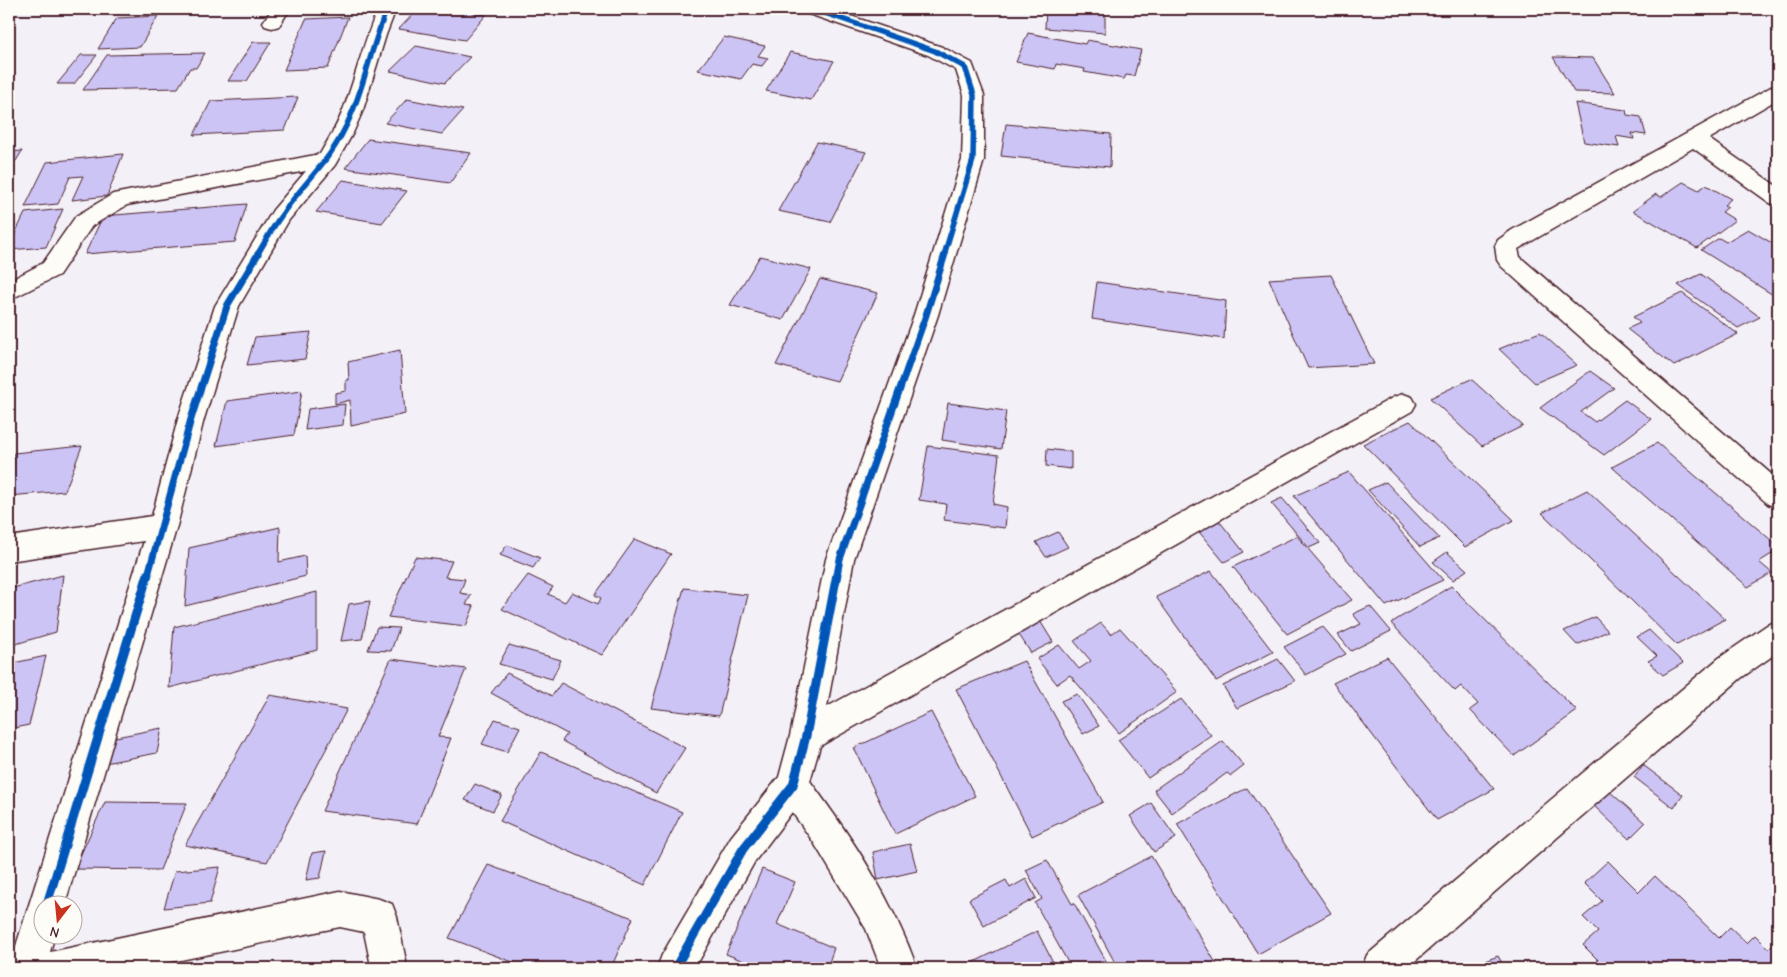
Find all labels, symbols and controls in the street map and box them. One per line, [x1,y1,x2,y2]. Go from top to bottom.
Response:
north arrow [32,894,82,944]
text: N [48,923,61,941]

